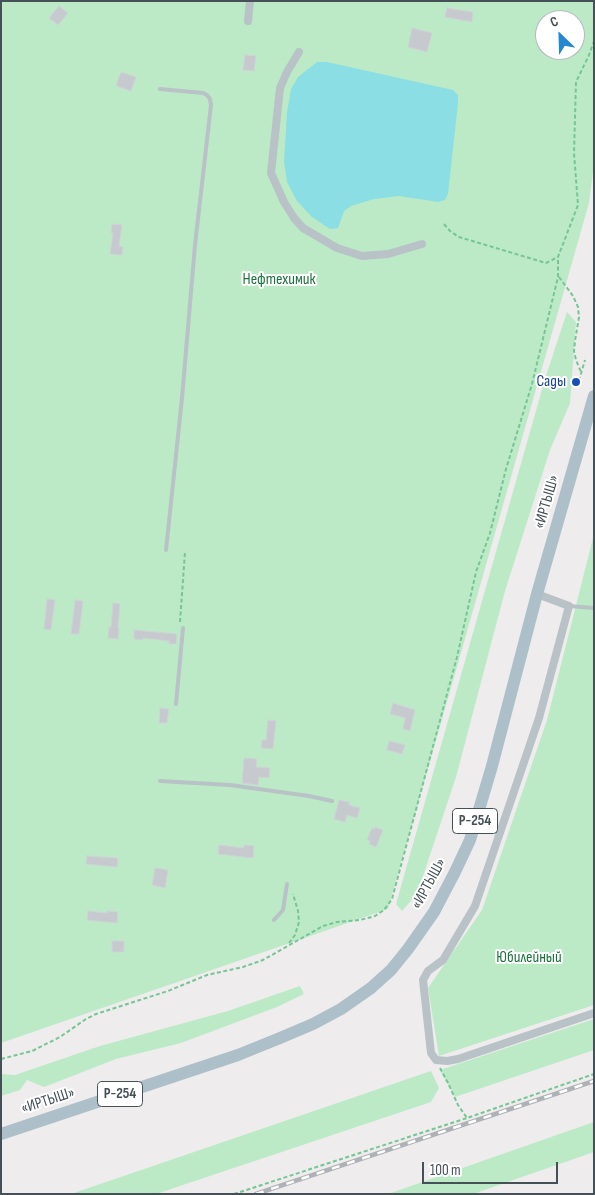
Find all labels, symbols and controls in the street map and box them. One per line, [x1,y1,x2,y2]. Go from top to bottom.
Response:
north arrow [535,10,585,60]
text: С [547,13,561,31]
park label: Нефтехимик [243,270,315,290]
place label: Сады [537,372,566,392]
marker: Сады [570,376,582,388]
street label: «ИРТЫШ» [530,473,564,531]
road number: Р-254 [452,808,498,834]
street label: «ИРТЫШ» [407,855,451,913]
park label: Юбилейный [496,948,562,968]
road number: Р-254 [98,1082,142,1106]
street label: «ИРТЫШ» [19,1083,77,1119]
scale bar [425,1152,561,1184]
text: 100 m [430,1161,461,1180]

